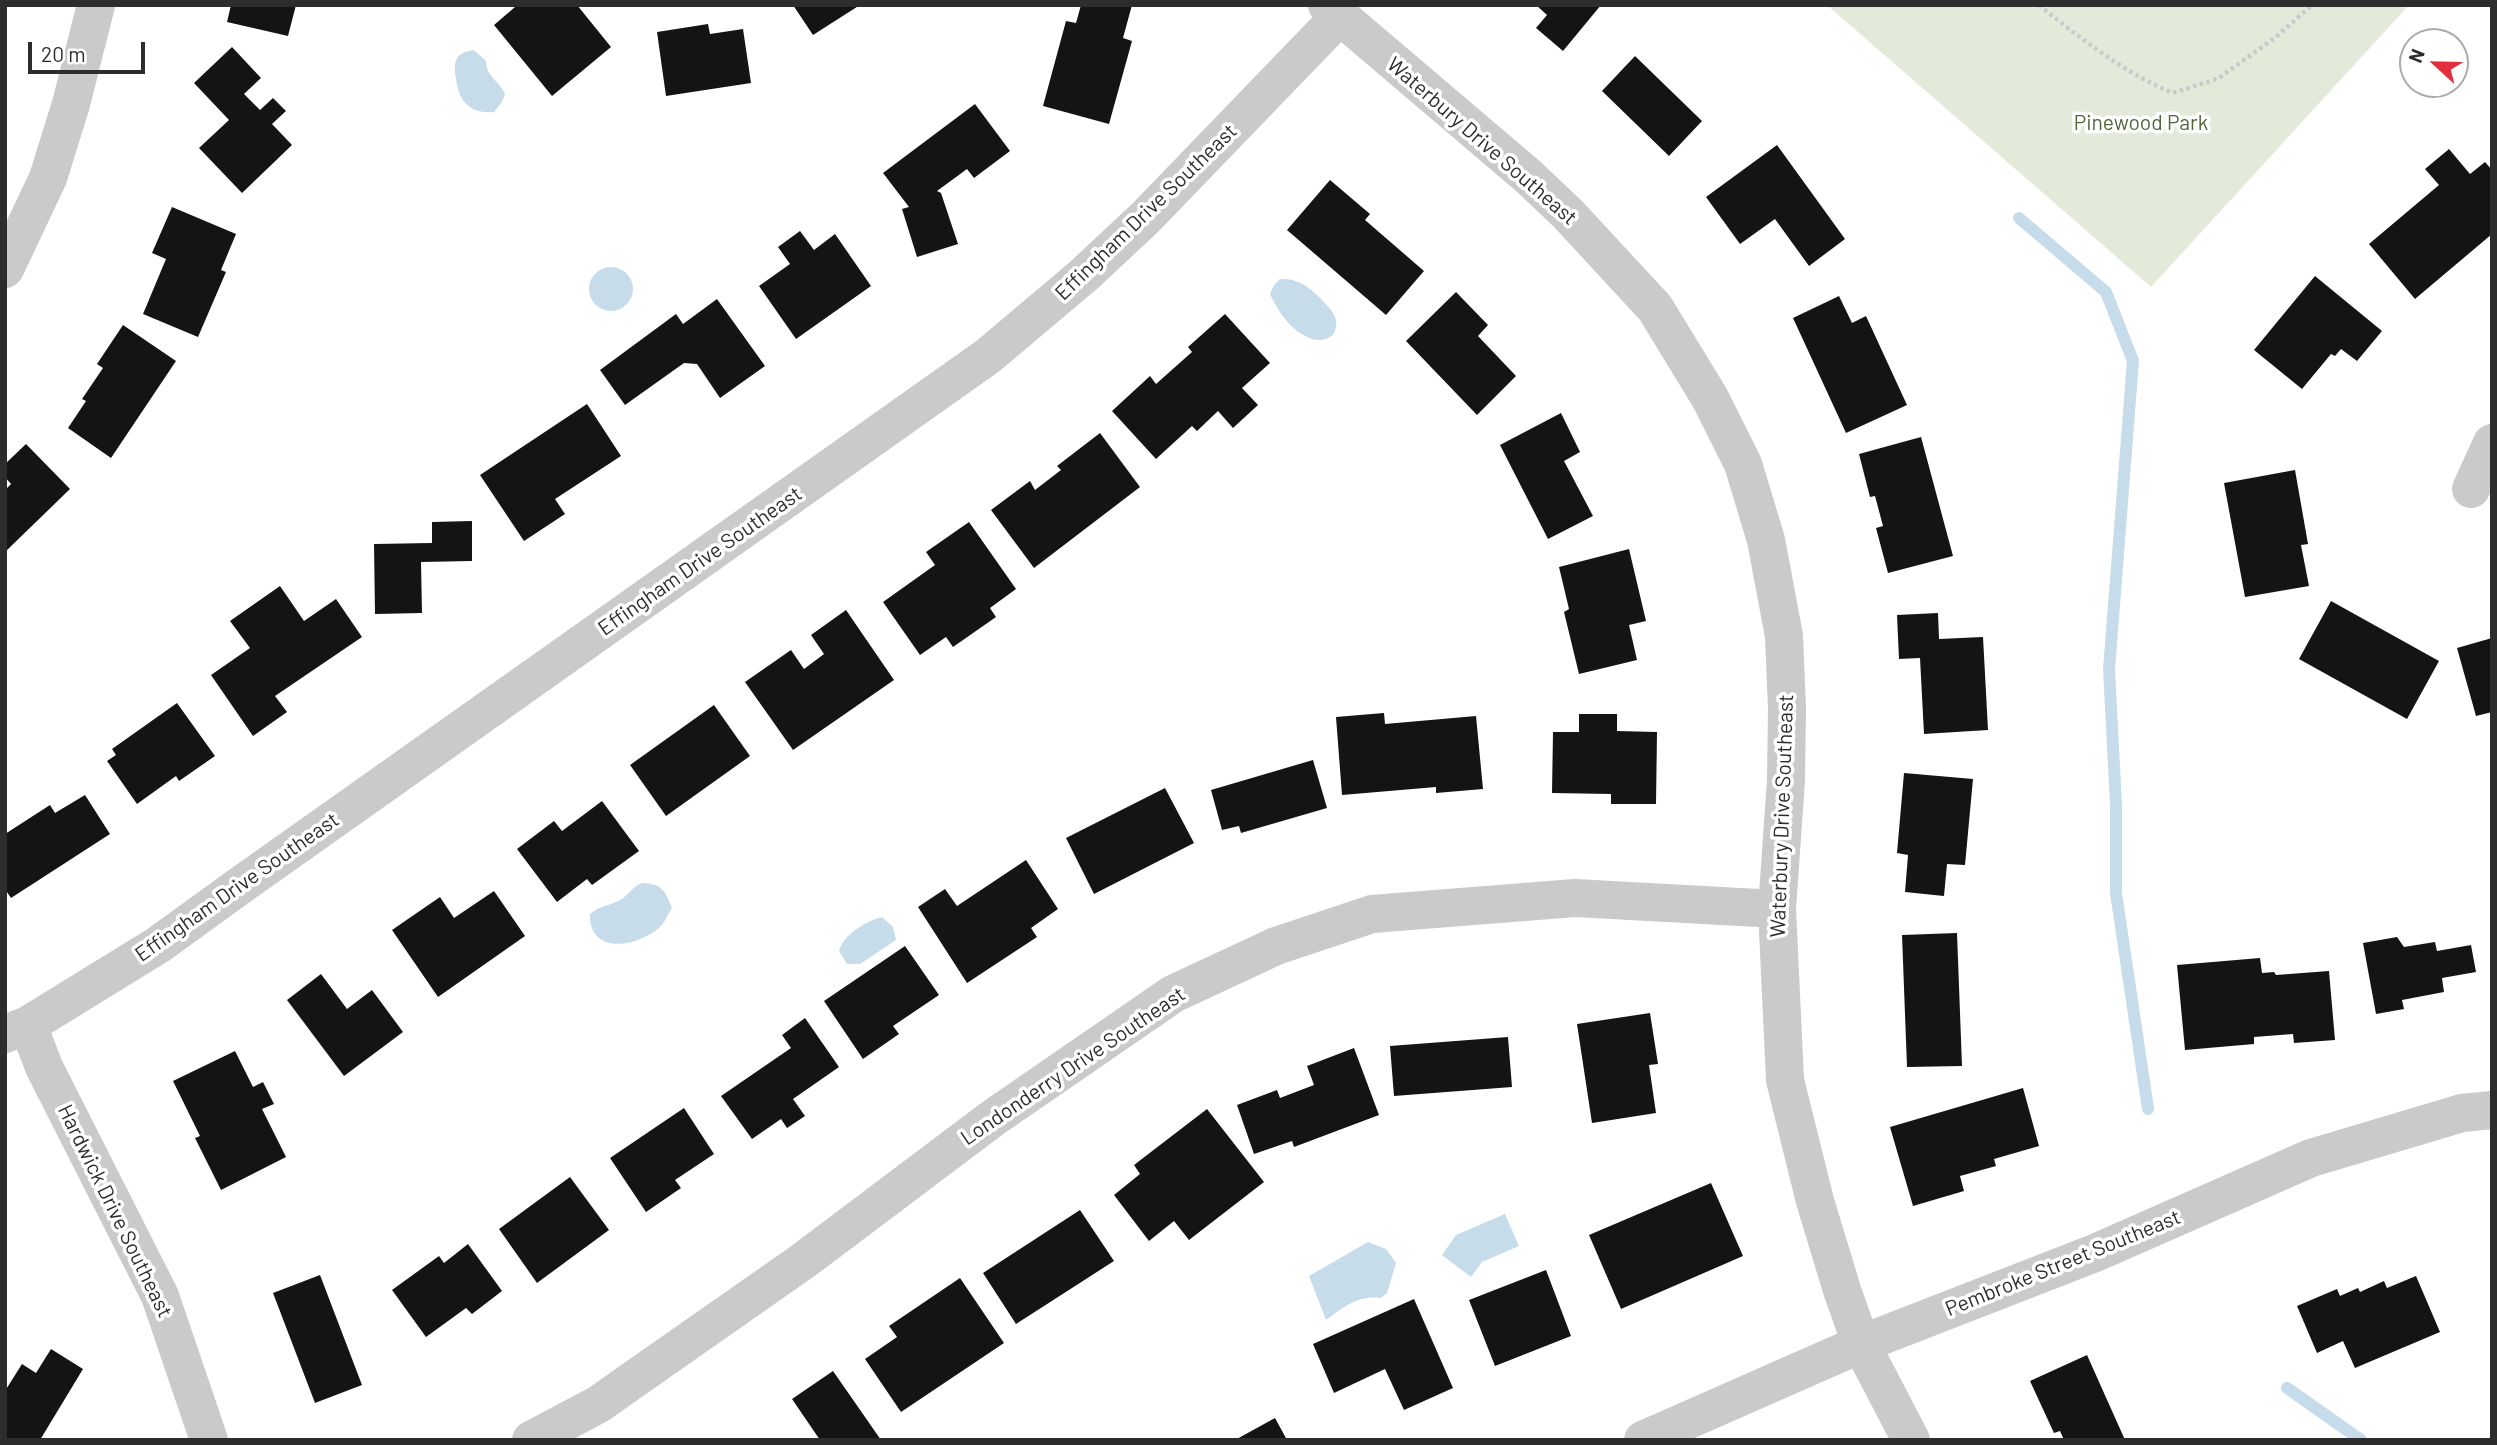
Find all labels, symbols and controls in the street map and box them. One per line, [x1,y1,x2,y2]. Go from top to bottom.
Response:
scale bar [32,28,149,72]
north arrow [2399,28,2469,98]
text: 20 m [41,41,86,66]
text: N [2403,46,2429,66]
street label: Waterbury Drive Southeast [1382,52,1582,230]
park label: Pinewood Park [2074,110,2208,136]
street label: Effingham Drive Southeast [1050,119,1242,305]
street label: Effingham Drive Southeast [593,481,807,641]
street label: Waterbury Drive Southeast [1765,694,1799,938]
street label: Effingham Drive Southeast [130,807,344,967]
street label: Londonderry Drive Southeast [956,981,1190,1151]
street label: Hardwick Drive Southeast [52,1100,178,1322]
street label: Pembroke Street Southeast [1942,1204,2184,1322]

